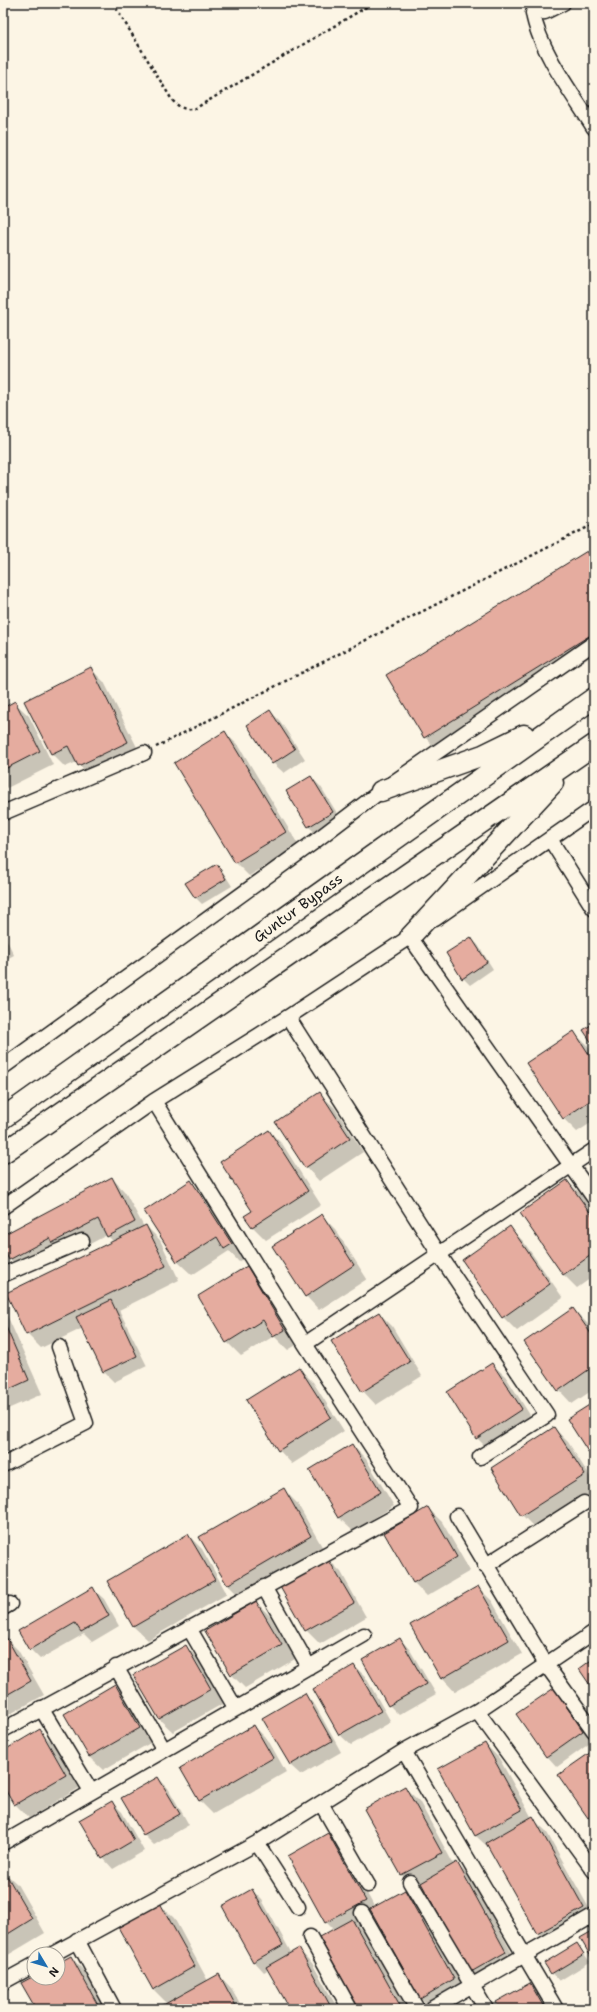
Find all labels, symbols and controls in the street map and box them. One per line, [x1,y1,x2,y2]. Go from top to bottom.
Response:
street label: Guntur Bypass [249,869,347,947]
north arrow [26,1946,66,1986]
text: N [45,1964,62,1980]

